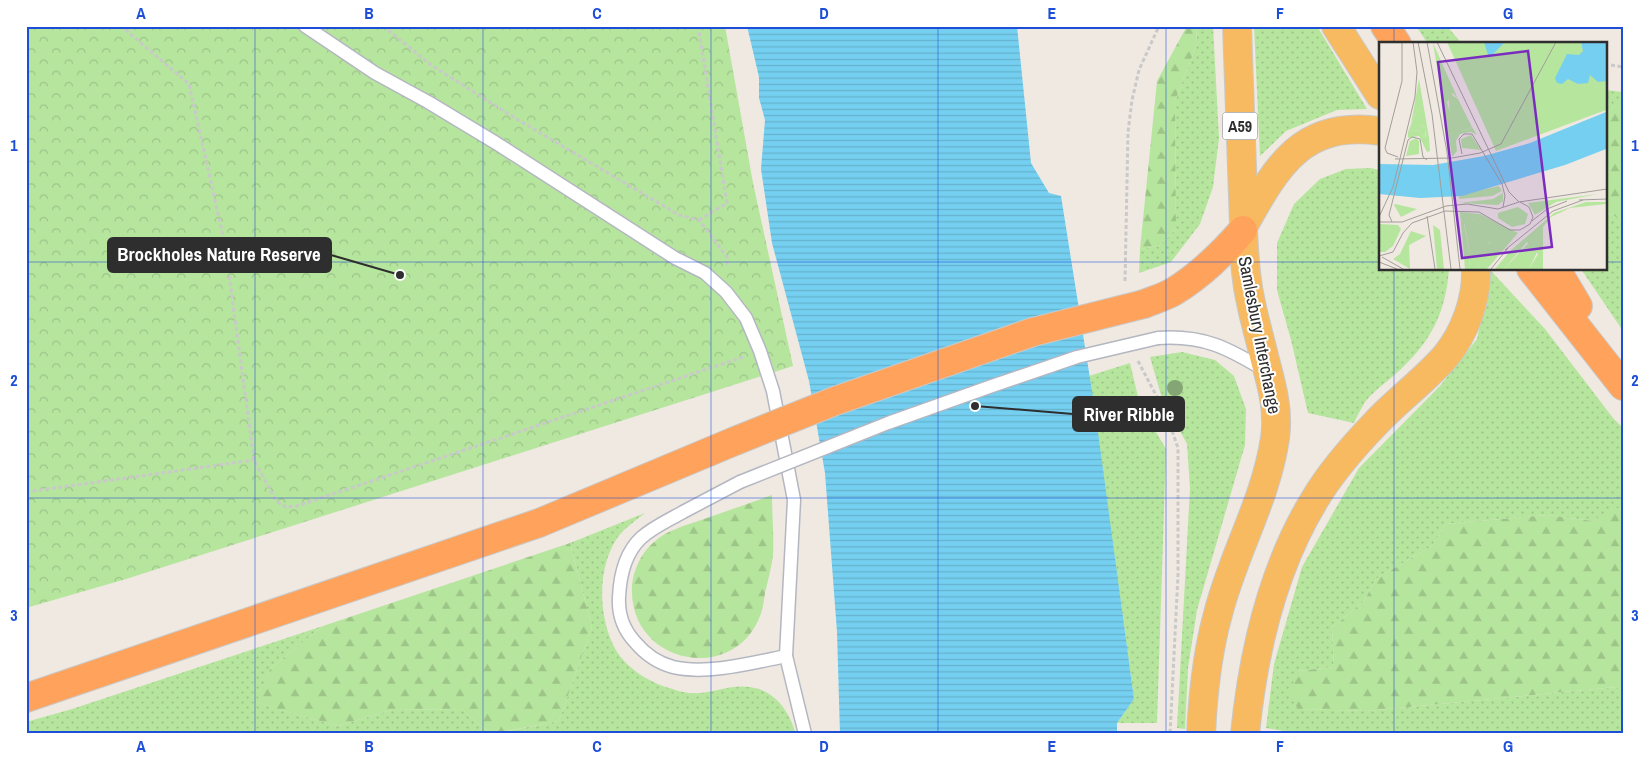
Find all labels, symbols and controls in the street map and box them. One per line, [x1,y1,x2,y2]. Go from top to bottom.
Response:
text: A [136,2,146,24]
text: B [364,2,374,24]
text: C [592,2,602,24]
text: D [819,2,829,24]
text: E [1048,2,1057,24]
text: F [1276,2,1284,24]
text: G [1503,2,1513,24]
inset map [1379,42,1606,270]
road number: A59 [1222,112,1258,140]
text: 1 [10,134,18,156]
text: 1 [1631,134,1639,156]
callout: Brockholes Nature Reserve [108,238,331,272]
text: Brockholes Nature Reserve [117,241,321,267]
street label: Samlesbury Interchange [1232,254,1288,416]
text: 2 [10,369,18,391]
text: 2 [1631,369,1639,391]
callout: River Ribble [1073,397,1184,431]
text: River Ribble [1084,401,1175,427]
text: 3 [10,604,18,626]
text: 3 [1631,604,1639,626]
text: A [136,735,146,757]
text: B [364,735,374,757]
text: C [592,735,602,757]
text: D [819,735,829,757]
text: E [1048,735,1057,757]
text: F [1276,735,1284,757]
text: G [1503,735,1513,757]

